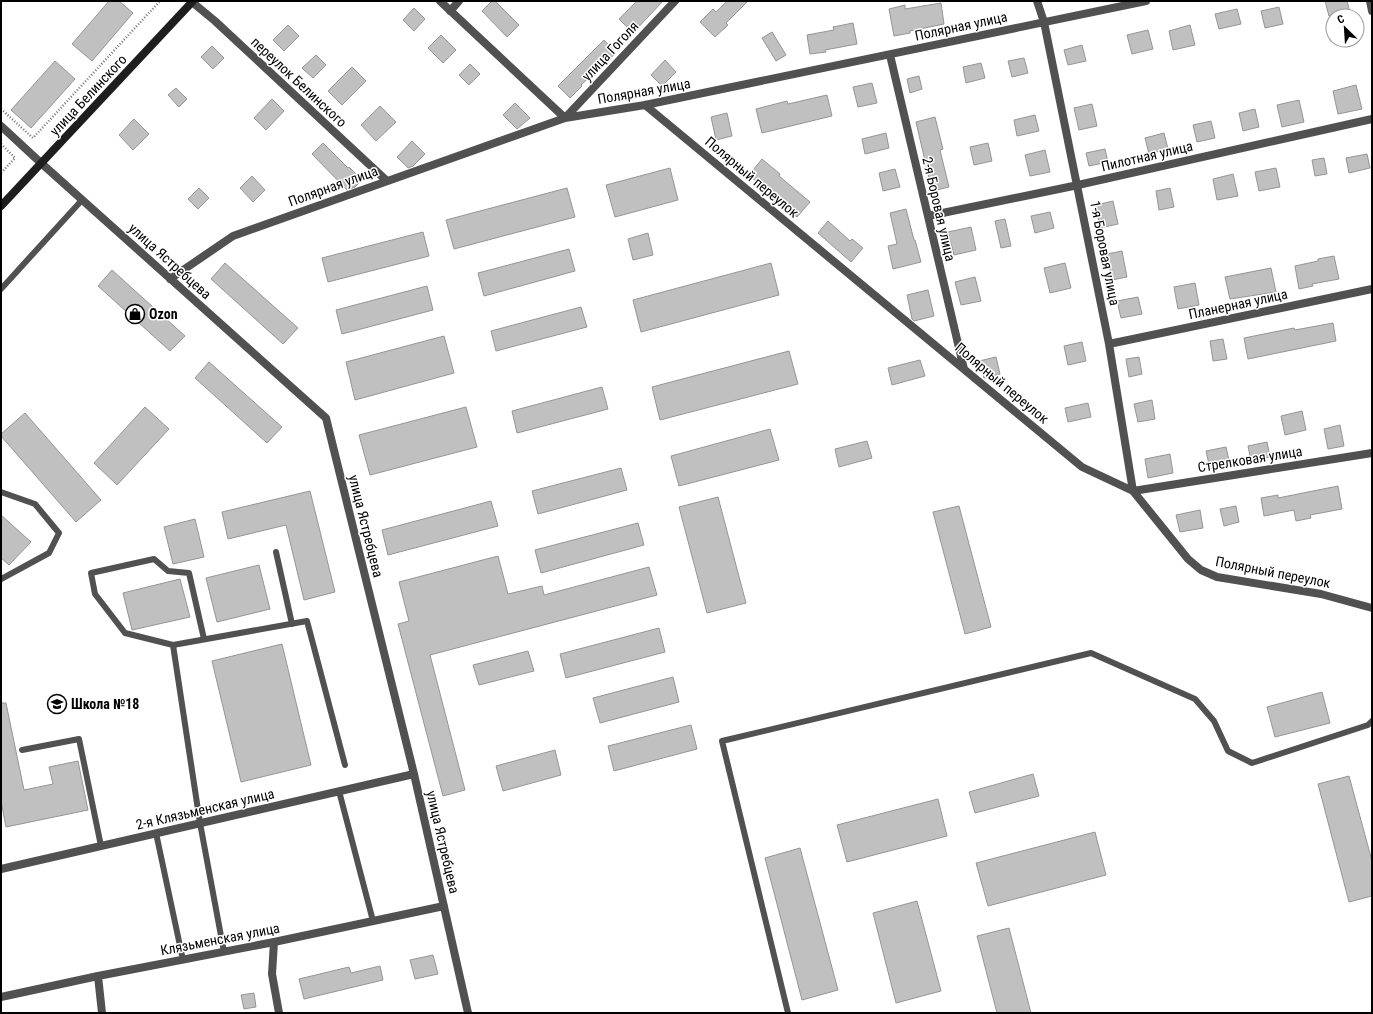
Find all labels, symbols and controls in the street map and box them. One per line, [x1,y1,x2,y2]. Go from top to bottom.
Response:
street label: Полярная улица [913,8,1009,44]
north arrow [1325,8,1365,48]
text: С [1335,12,1347,27]
street label: улица Гоголя [578,18,642,84]
street label: переулок Белинского [248,34,350,130]
street label: улица Белинского [46,51,130,139]
street label: Полярная улица [596,75,692,107]
street label: Полярный переулок [702,133,802,221]
street label: Пилотная улица [1100,138,1194,174]
street label: 2-я Боровая улица [919,155,959,263]
street label: Полярная улица [286,162,380,210]
street label: 1-я Боровая улица [1087,199,1123,307]
street label: улица Ястребцева [126,220,214,302]
street label: Планерная улица [1187,286,1289,322]
shop icon: Ozon [124,303,146,325]
place label: Ozon [149,306,178,322]
street label: Полярный переулок [952,339,1052,427]
street label: Стрелковая улица [1197,443,1303,475]
street label: улица Ястребцева [346,473,386,579]
street label: Полярный переулок [1214,553,1332,591]
school or university icon: Школа №18 [46,693,68,715]
place label: Школа №18 [71,696,139,712]
street label: 2-я Клязьменская улица [134,785,276,833]
street label: улица Ястребцева [423,789,463,895]
street label: Клязьменская улица [159,920,281,958]

